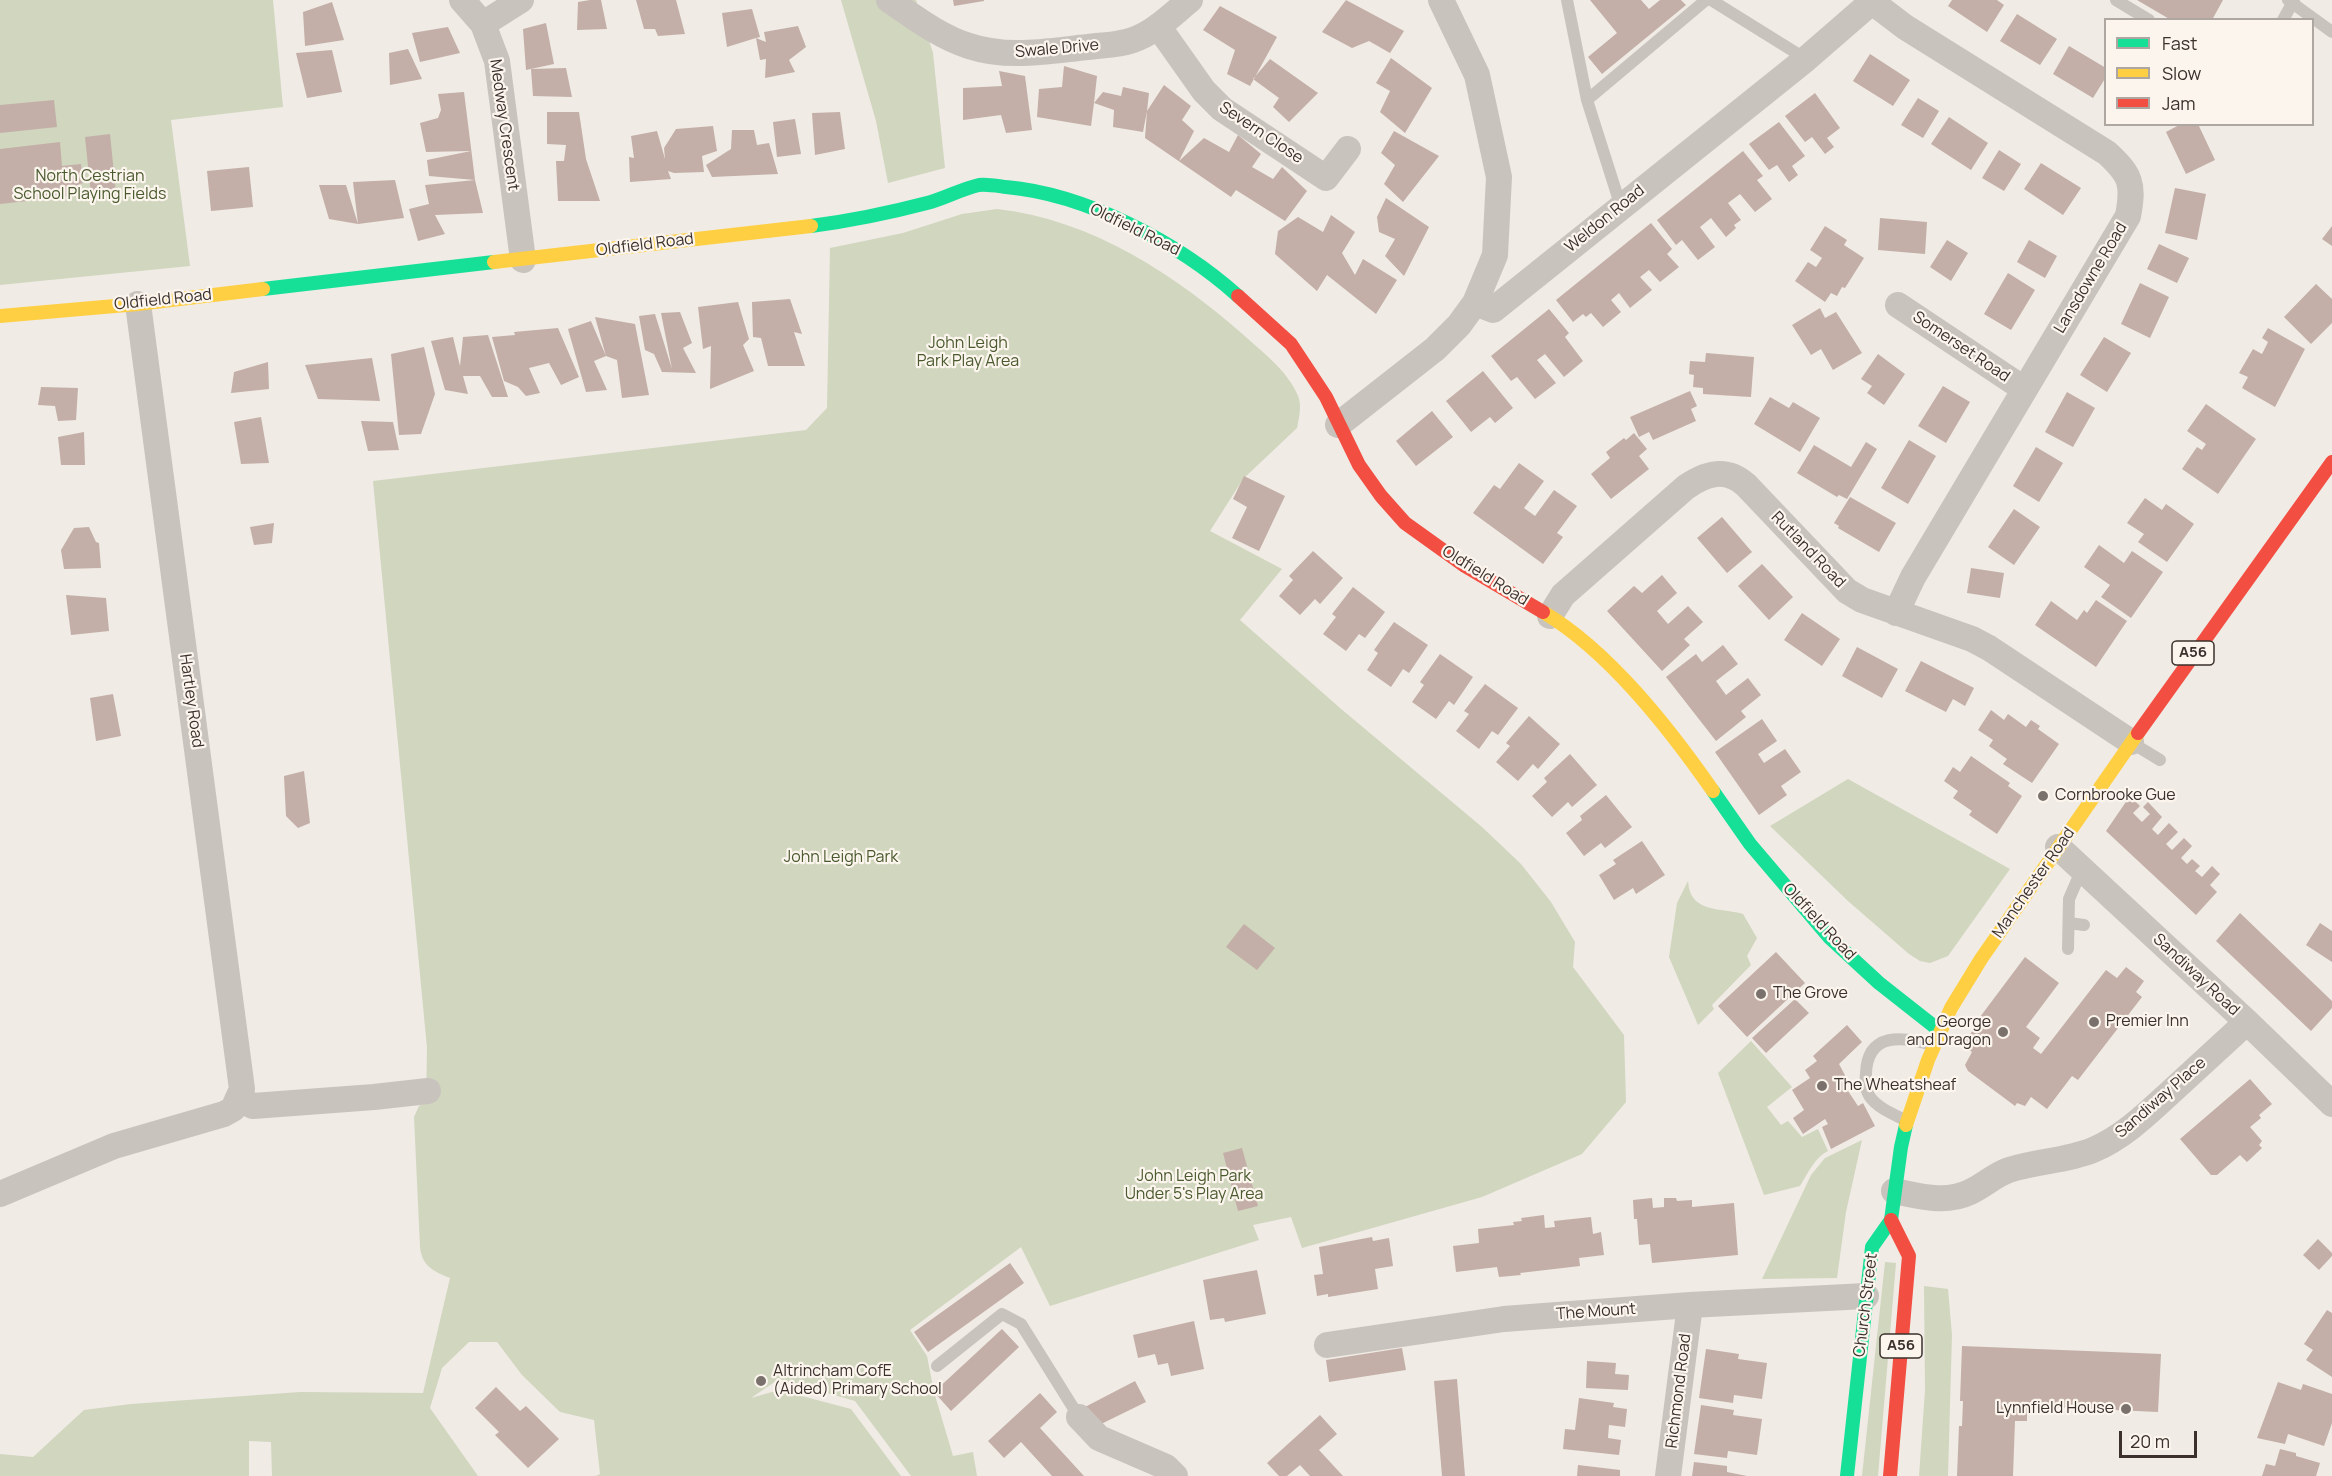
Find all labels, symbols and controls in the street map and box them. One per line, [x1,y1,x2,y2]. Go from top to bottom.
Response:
legend [2104,18,2314,126]
text: Fast [2162,31,2197,55]
street label: Swale Drive [1014,36,1100,62]
street label: Medway Crescent [485,58,523,192]
text: Slow [2162,61,2201,85]
text: Jam [2162,91,2196,115]
street label: Severn Close [1215,98,1307,168]
park label: North Cestrian School Playing Fields [13,167,167,205]
street label: Weldon Road [1561,181,1649,257]
street label: Oldfield Road [1087,200,1183,260]
street label: Lansdowne Road [2050,219,2132,337]
street label: Oldfield Road [595,229,695,261]
street label: Oldfield Road [113,285,213,315]
street label: Somerset Road [1909,307,2013,387]
park label: John Leigh Park Play Area [917,334,1019,372]
street label: Rutland Road [1767,508,1849,592]
street label: Oldfield Road [1438,542,1532,610]
road number: A56 [2172,641,2214,665]
street label: Hartley Road [175,653,207,749]
place label: Cornbrooke Gue [2055,786,2176,806]
marker: Cornbrooke Gue [2036,789,2050,803]
street label: Manchester Road [1989,824,2079,942]
park label: John Leigh Park [784,848,898,868]
street label: Oldfield Road [1779,880,1859,964]
street label: Sandiway Road [2149,930,2243,1020]
place label: The Grove [1773,984,1848,1004]
marker: The Grove [1754,987,1768,1001]
place label: Premier Inn [2106,1012,2189,1032]
place label: George and Dragon [1906,1013,1991,1051]
marker: Premier Inn [2087,1015,2101,1029]
marker: George and Dragon [1996,1025,2010,1039]
street label: Sandiway Place [2112,1054,2210,1142]
place label: The Wheatsheaf [1834,1076,1956,1096]
marker: The Wheatsheaf [1815,1079,1829,1093]
park label: John Leigh Park Under 5's Play Area [1125,1167,1263,1205]
street label: Church Street [1850,1252,1882,1358]
street label: The Mount [1555,1300,1637,1324]
street label: Richmond Road [1662,1333,1696,1449]
road number: A56 [1880,1334,1922,1358]
place label: Altrincham CofE (Aided) Primary School [773,1362,942,1400]
marker: Altrincham CofE (Aided) Primary School [754,1374,768,1388]
place label: Lynnfield House [1996,1399,2114,1419]
marker: Lynnfield House [2119,1402,2133,1416]
scale bar [2122,1419,2200,1457]
text: 20 m [2130,1429,2170,1453]

